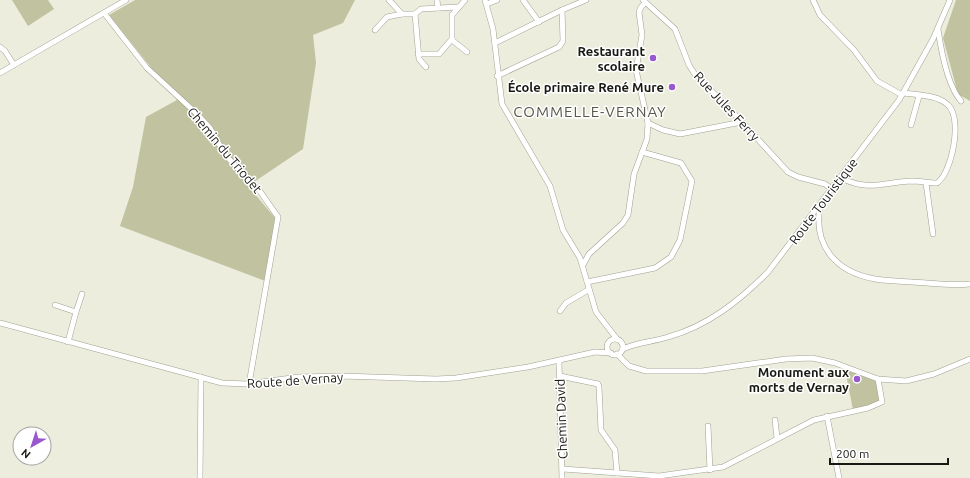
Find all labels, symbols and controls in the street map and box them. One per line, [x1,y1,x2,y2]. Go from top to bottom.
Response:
place label: Restaurant scolaire [578,44,645,73]
marker: Restaurant scolaire [648,53,658,63]
street label: Rue Jules Ferry [691,69,763,143]
place label: École primaire René Mure [508,79,664,94]
marker: École primaire René Mure [667,82,677,92]
district label: COMMELLE-VERNAY [513,103,667,120]
street label: Chemin du Triodet [185,104,265,196]
street label: Route Touristique [786,155,860,247]
place label: Monument aux morts de Vernay [749,365,849,394]
street label: Route de Vernay [246,370,344,390]
marker: Monument aux morts de Vernay [852,374,862,384]
street label: Chemin David [553,379,569,459]
north arrow [12,426,52,466]
scale bar [830,440,948,466]
text: N [19,447,33,461]
text: 200 m [836,447,869,460]

